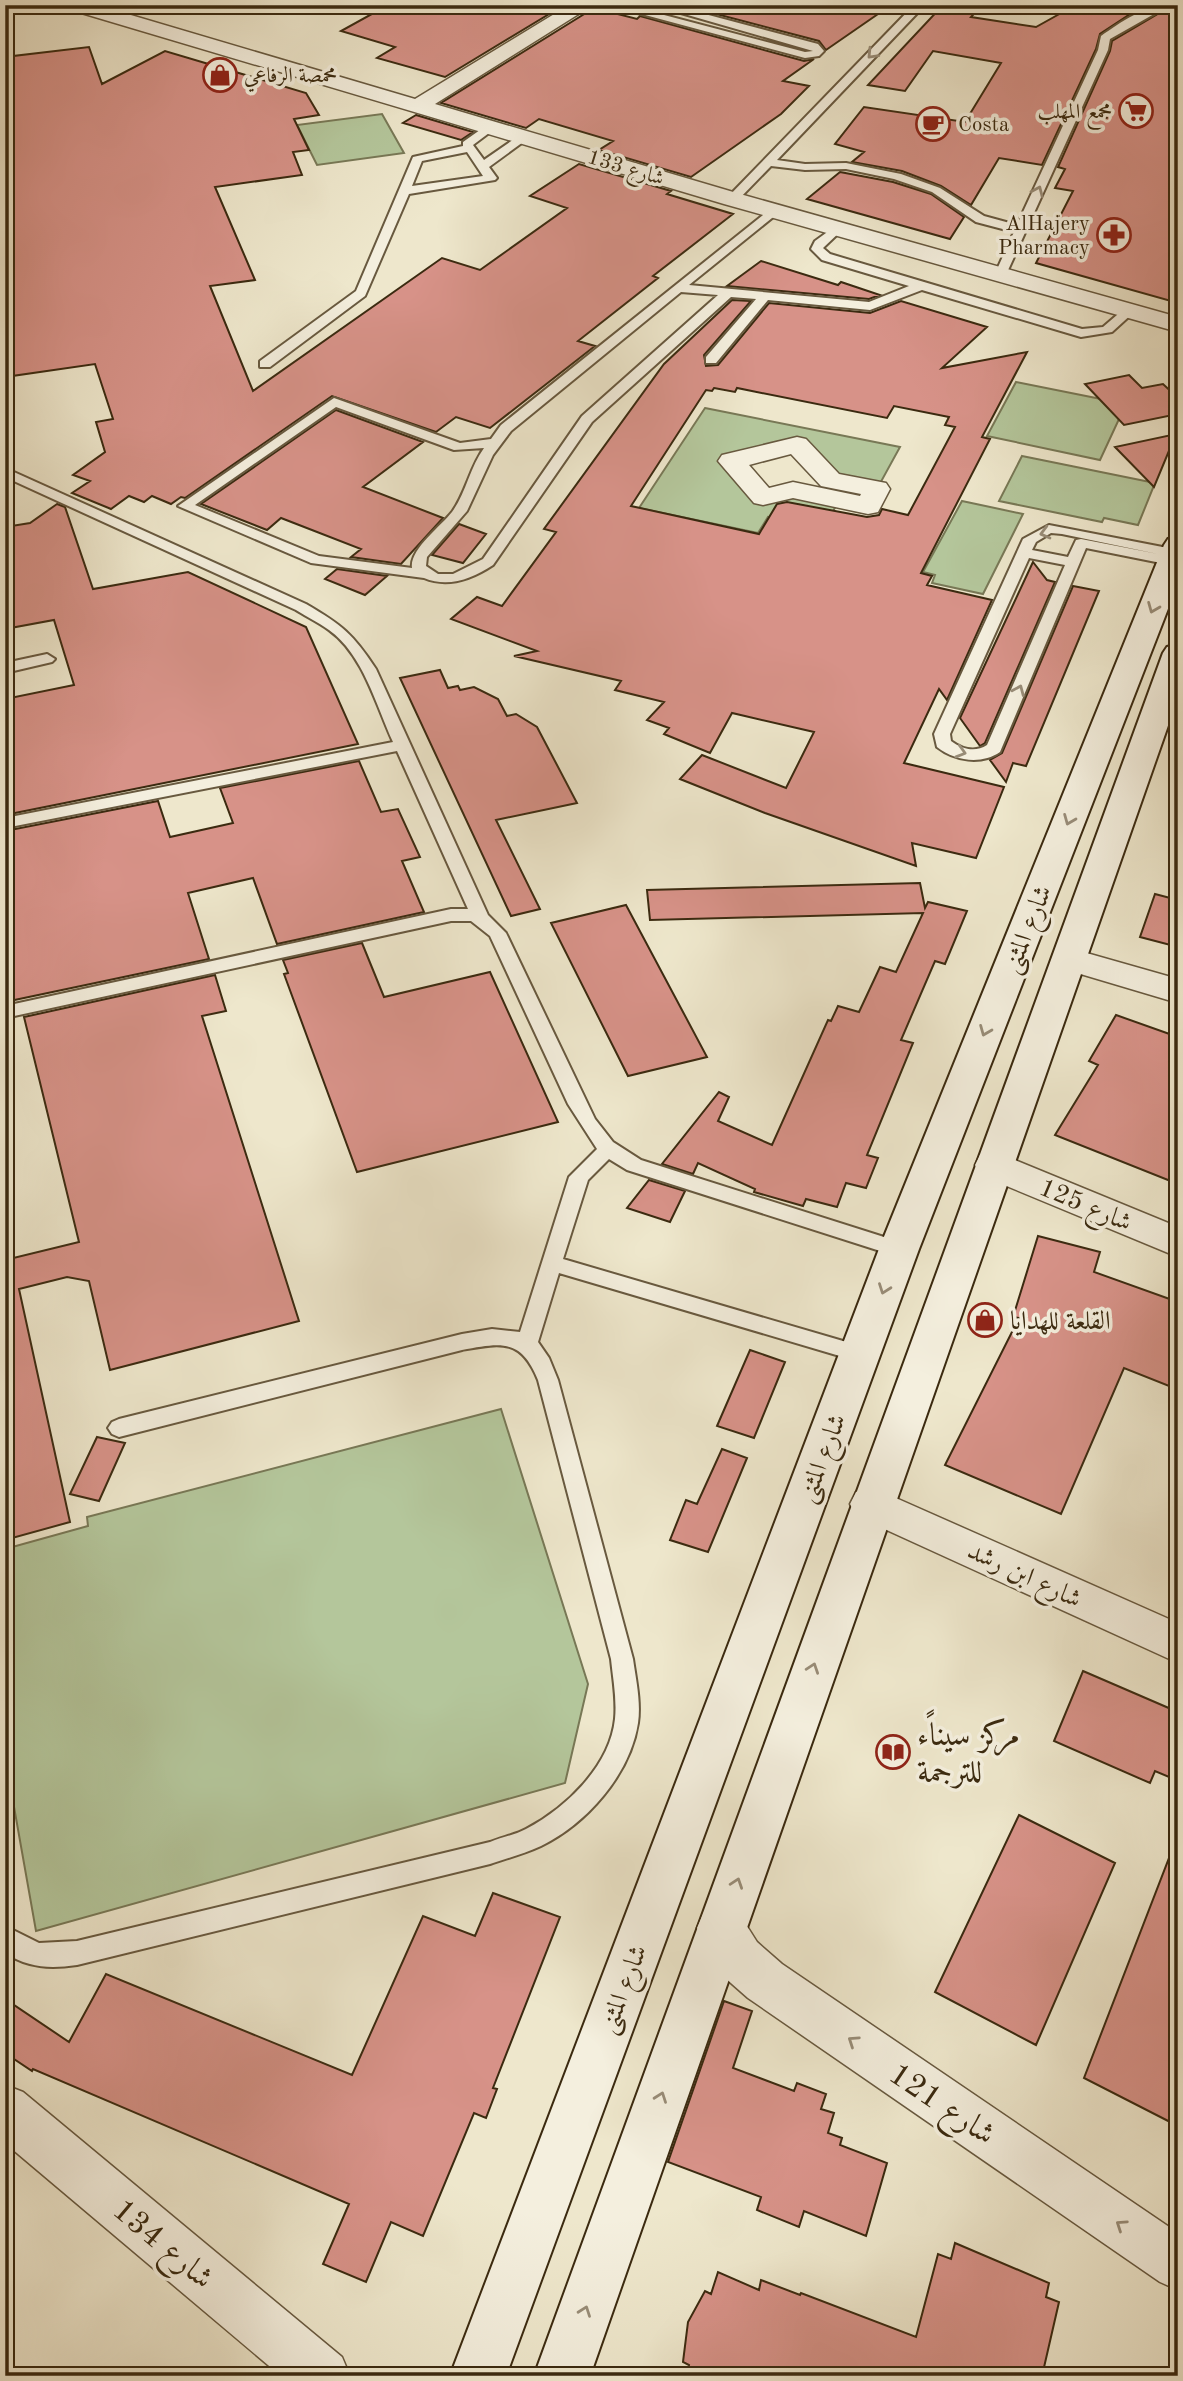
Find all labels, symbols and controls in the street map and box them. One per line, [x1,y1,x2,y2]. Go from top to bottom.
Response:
one-way arrow [868,46,881,59]
shop icon: محمصة الرفاعي [201,56,239,94]
place label: محمصة الرفاعي [244,65,337,92]
supermarket icon: مجمع المهلب [1117,92,1155,130]
place label: مجمع المهلب [1038,102,1112,130]
cafe icon: Costa [914,105,952,143]
place label: Costa [958,115,1009,136]
street label: شارع 133 [583,147,666,196]
one-way arrow [1030,186,1044,199]
place label: AlHajery Pharmacy [998,214,1090,259]
pharmacy icon: AlHajery Pharmacy [1095,216,1133,254]
one-way arrow [1039,525,1051,539]
one-way arrow [1147,602,1161,614]
one-way arrow [1010,685,1024,697]
one-way arrow [955,743,967,758]
one-way arrow [1063,813,1077,825]
street label: شارع المثنى [998,882,1064,980]
one-way arrow [979,1024,993,1037]
street label: شارع 125 [1032,1175,1135,1243]
one-way arrow [878,1282,892,1294]
shop icon: القلعة للهدايا [966,1301,1004,1339]
place label: القلعة للهدايا [1010,1309,1111,1336]
street label: شارع المثنى [794,1411,858,1509]
street label: شارع ابن رشد [960,1538,1085,1620]
one-way arrow [805,1663,819,1675]
place label: مركز سيناًء للترجمة [917,1708,1020,1790]
library icon: مركز سيناًء للترجمة [874,1733,912,1771]
one-way arrow [729,1877,743,1889]
street label: شارع المثنى [595,1942,659,2040]
one-way arrow [848,2037,861,2049]
street label: شارع 121 [878,2059,1000,2159]
one-way arrow [653,2092,667,2104]
street label: شارع 134 [101,2194,218,2302]
one-way arrow [1116,2221,1129,2234]
one-way arrow [577,2306,591,2318]

